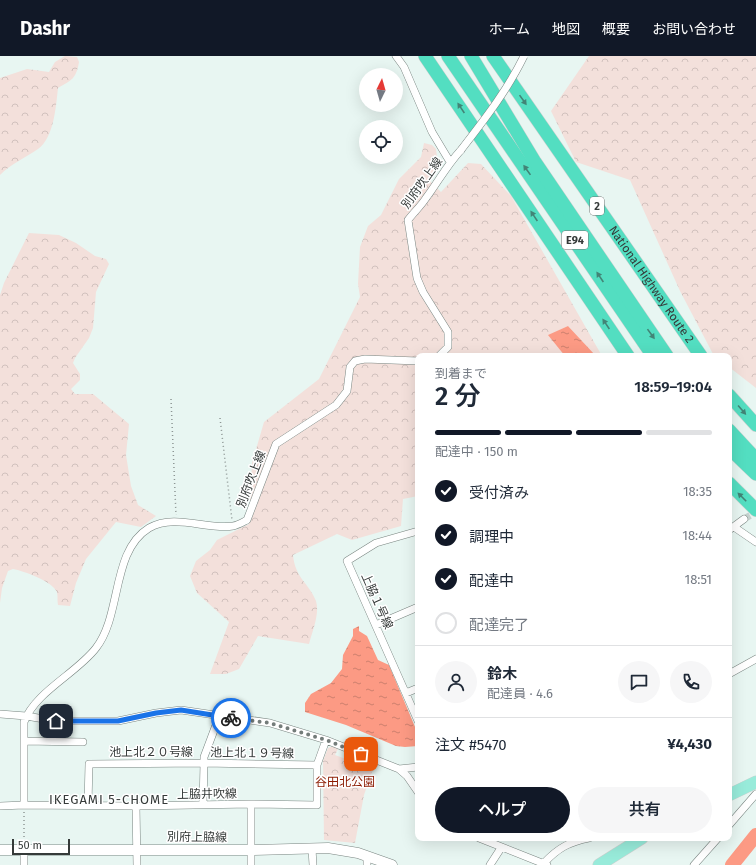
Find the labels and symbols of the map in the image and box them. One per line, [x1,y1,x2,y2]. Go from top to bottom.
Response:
north arrow [359,68,403,112]
one-way arrow [519,94,527,105]
one-way arrow [457,103,465,113]
street label: 別府吹上線 [399,155,445,211]
one-way arrow [523,165,531,175]
road number: 2 [590,197,604,215]
one-way arrow [530,211,538,221]
street label: National Highway Route 2 [606,223,697,346]
road number: E94 [562,231,588,249]
one-way arrow [596,272,604,282]
one-way arrow [602,319,610,329]
one-way arrow [647,328,655,339]
one-way arrow [738,405,747,415]
street label: 別府吹上線 [234,448,268,510]
one-way arrow [738,492,747,502]
street label: 上脇１号線 [358,571,396,631]
courier [211,698,251,738]
pin [39,704,73,738]
pin [344,737,378,771]
street label: 池上北２０号線 [109,745,193,759]
street label: 池上北１９号線 [210,745,294,761]
park label: 谷田北公園 [315,775,375,789]
street label: 上脇井吹線 [177,786,237,802]
district label: IKEGAMI 5-CHOME [49,792,169,807]
street label: 別府上脇線 [167,829,227,845]
scale bar [12,837,70,856]

